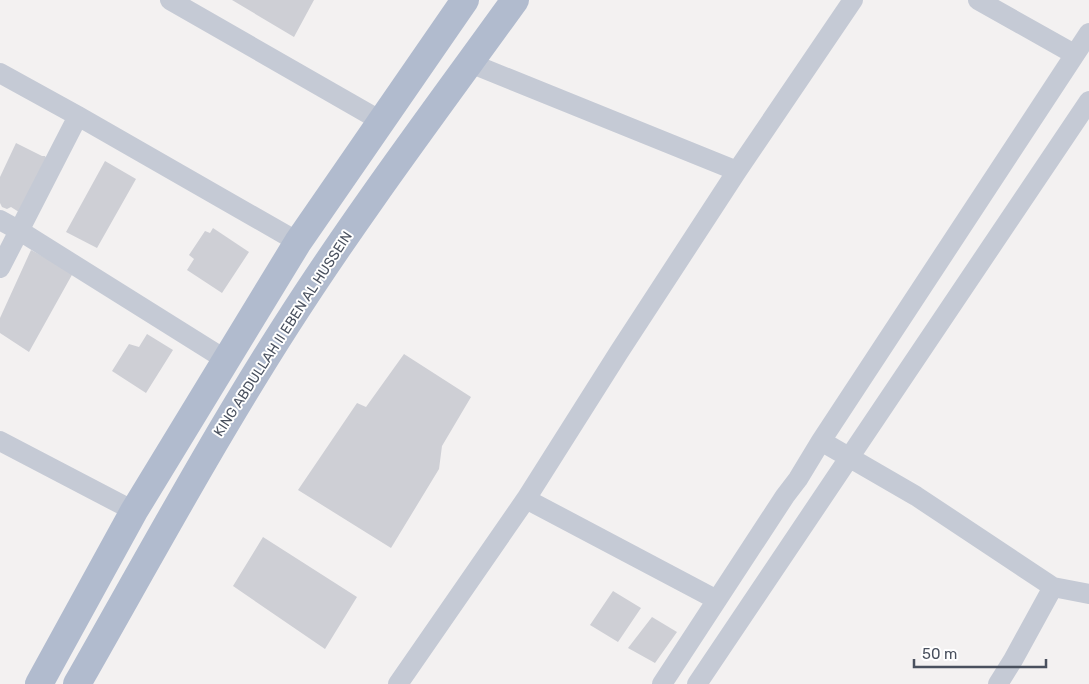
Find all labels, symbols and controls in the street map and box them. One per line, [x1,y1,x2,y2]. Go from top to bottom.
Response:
street label: KING ABDULLAH II EBEN AL HUSSEIN [210,228,356,440]
scale bar [914,636,1046,668]
text: 50 m [922,645,957,663]

